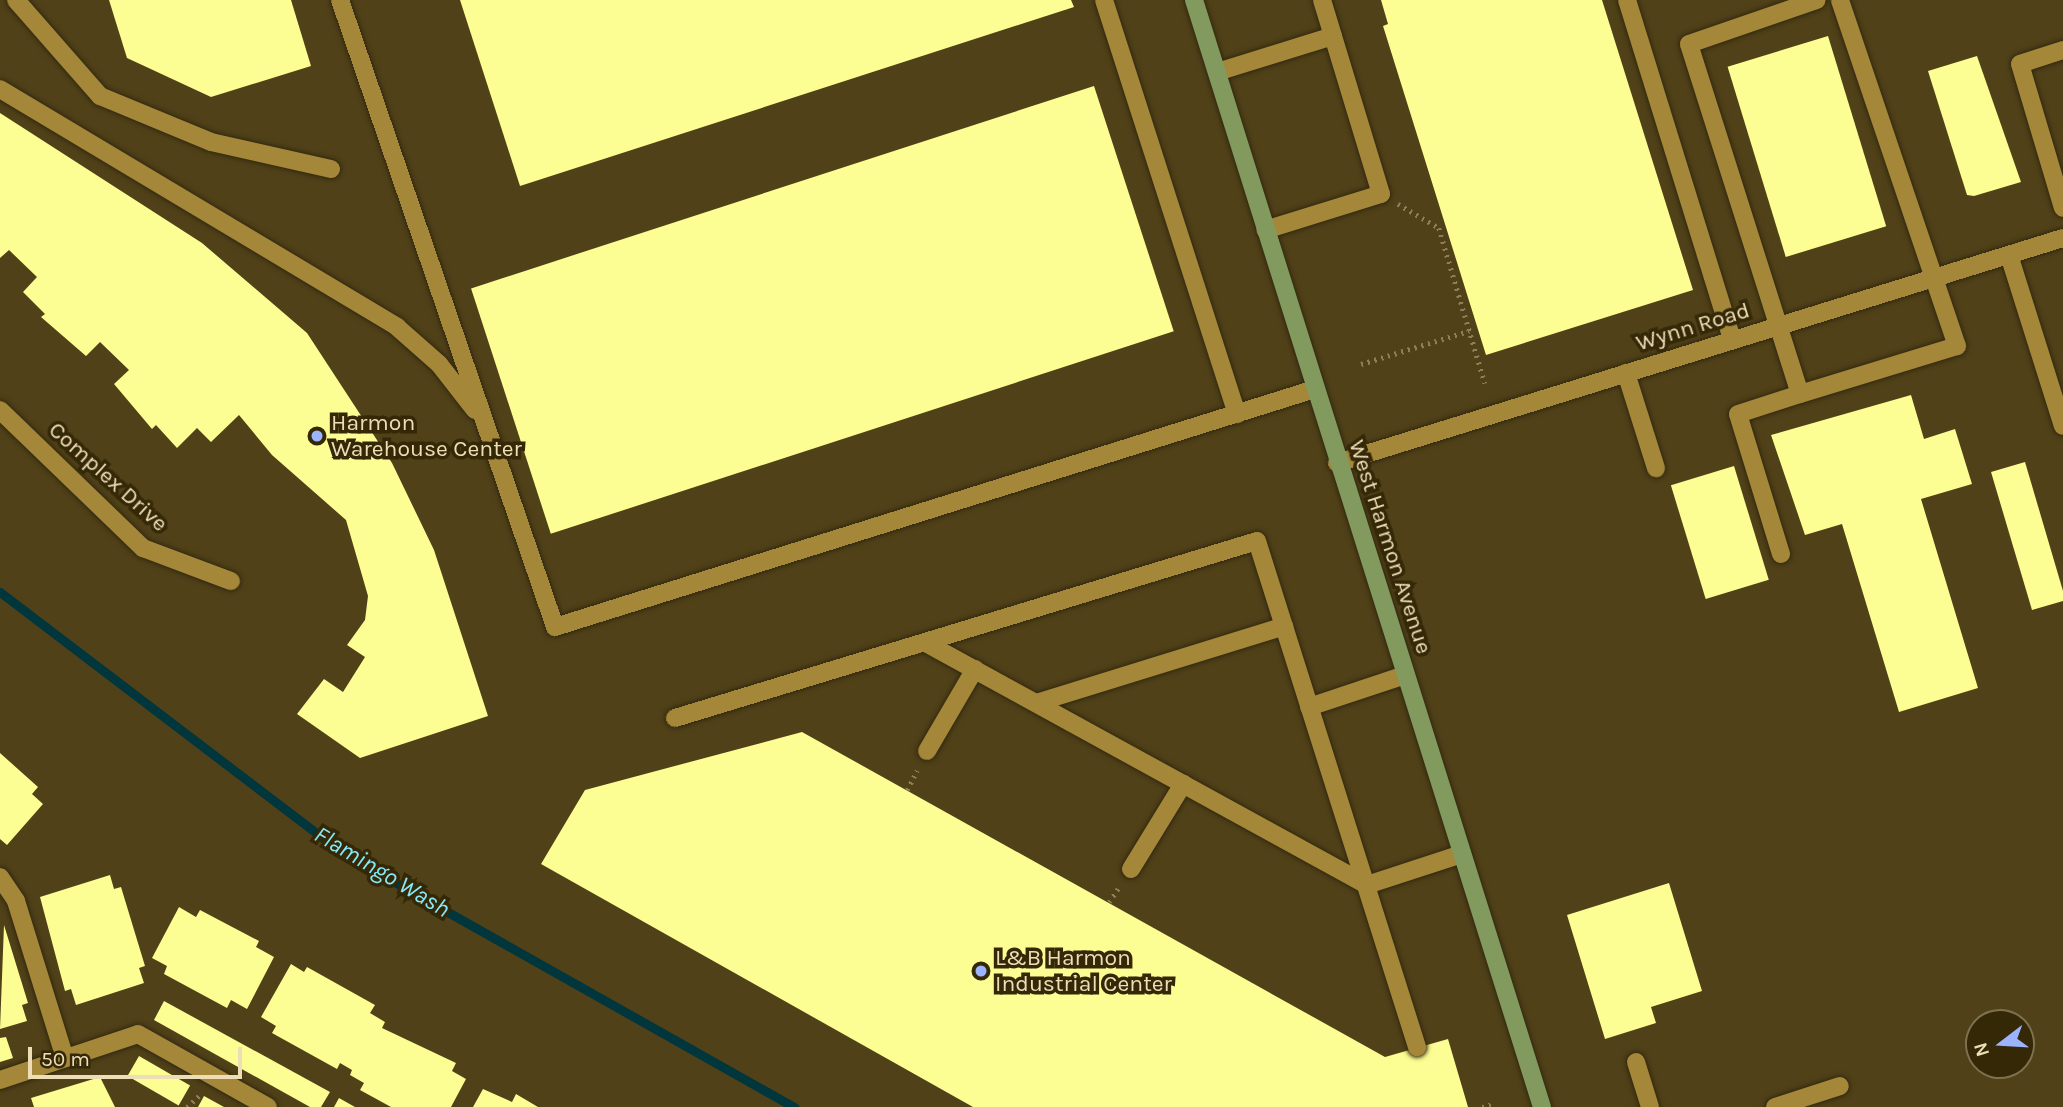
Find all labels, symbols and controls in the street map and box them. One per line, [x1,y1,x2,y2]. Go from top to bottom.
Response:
street label: Wynn Road [1633,297,1753,357]
place label: Harmon Warehouse Center [331,409,522,463]
street label: Complex Drive [43,416,173,538]
marker: Harmon Warehouse Center [309,428,325,444]
street label: West Harmon Avenue [1342,437,1438,657]
water label: Flamingo Wash [309,820,455,924]
place label: L&B Harmon Industrial Center [995,944,1172,998]
marker: L&B Harmon Industrial Center [973,963,989,979]
north arrow [1965,1009,2035,1079]
scale bar [32,1034,245,1078]
text: N [1969,1040,1994,1059]
text: 50 m [41,1047,90,1071]

